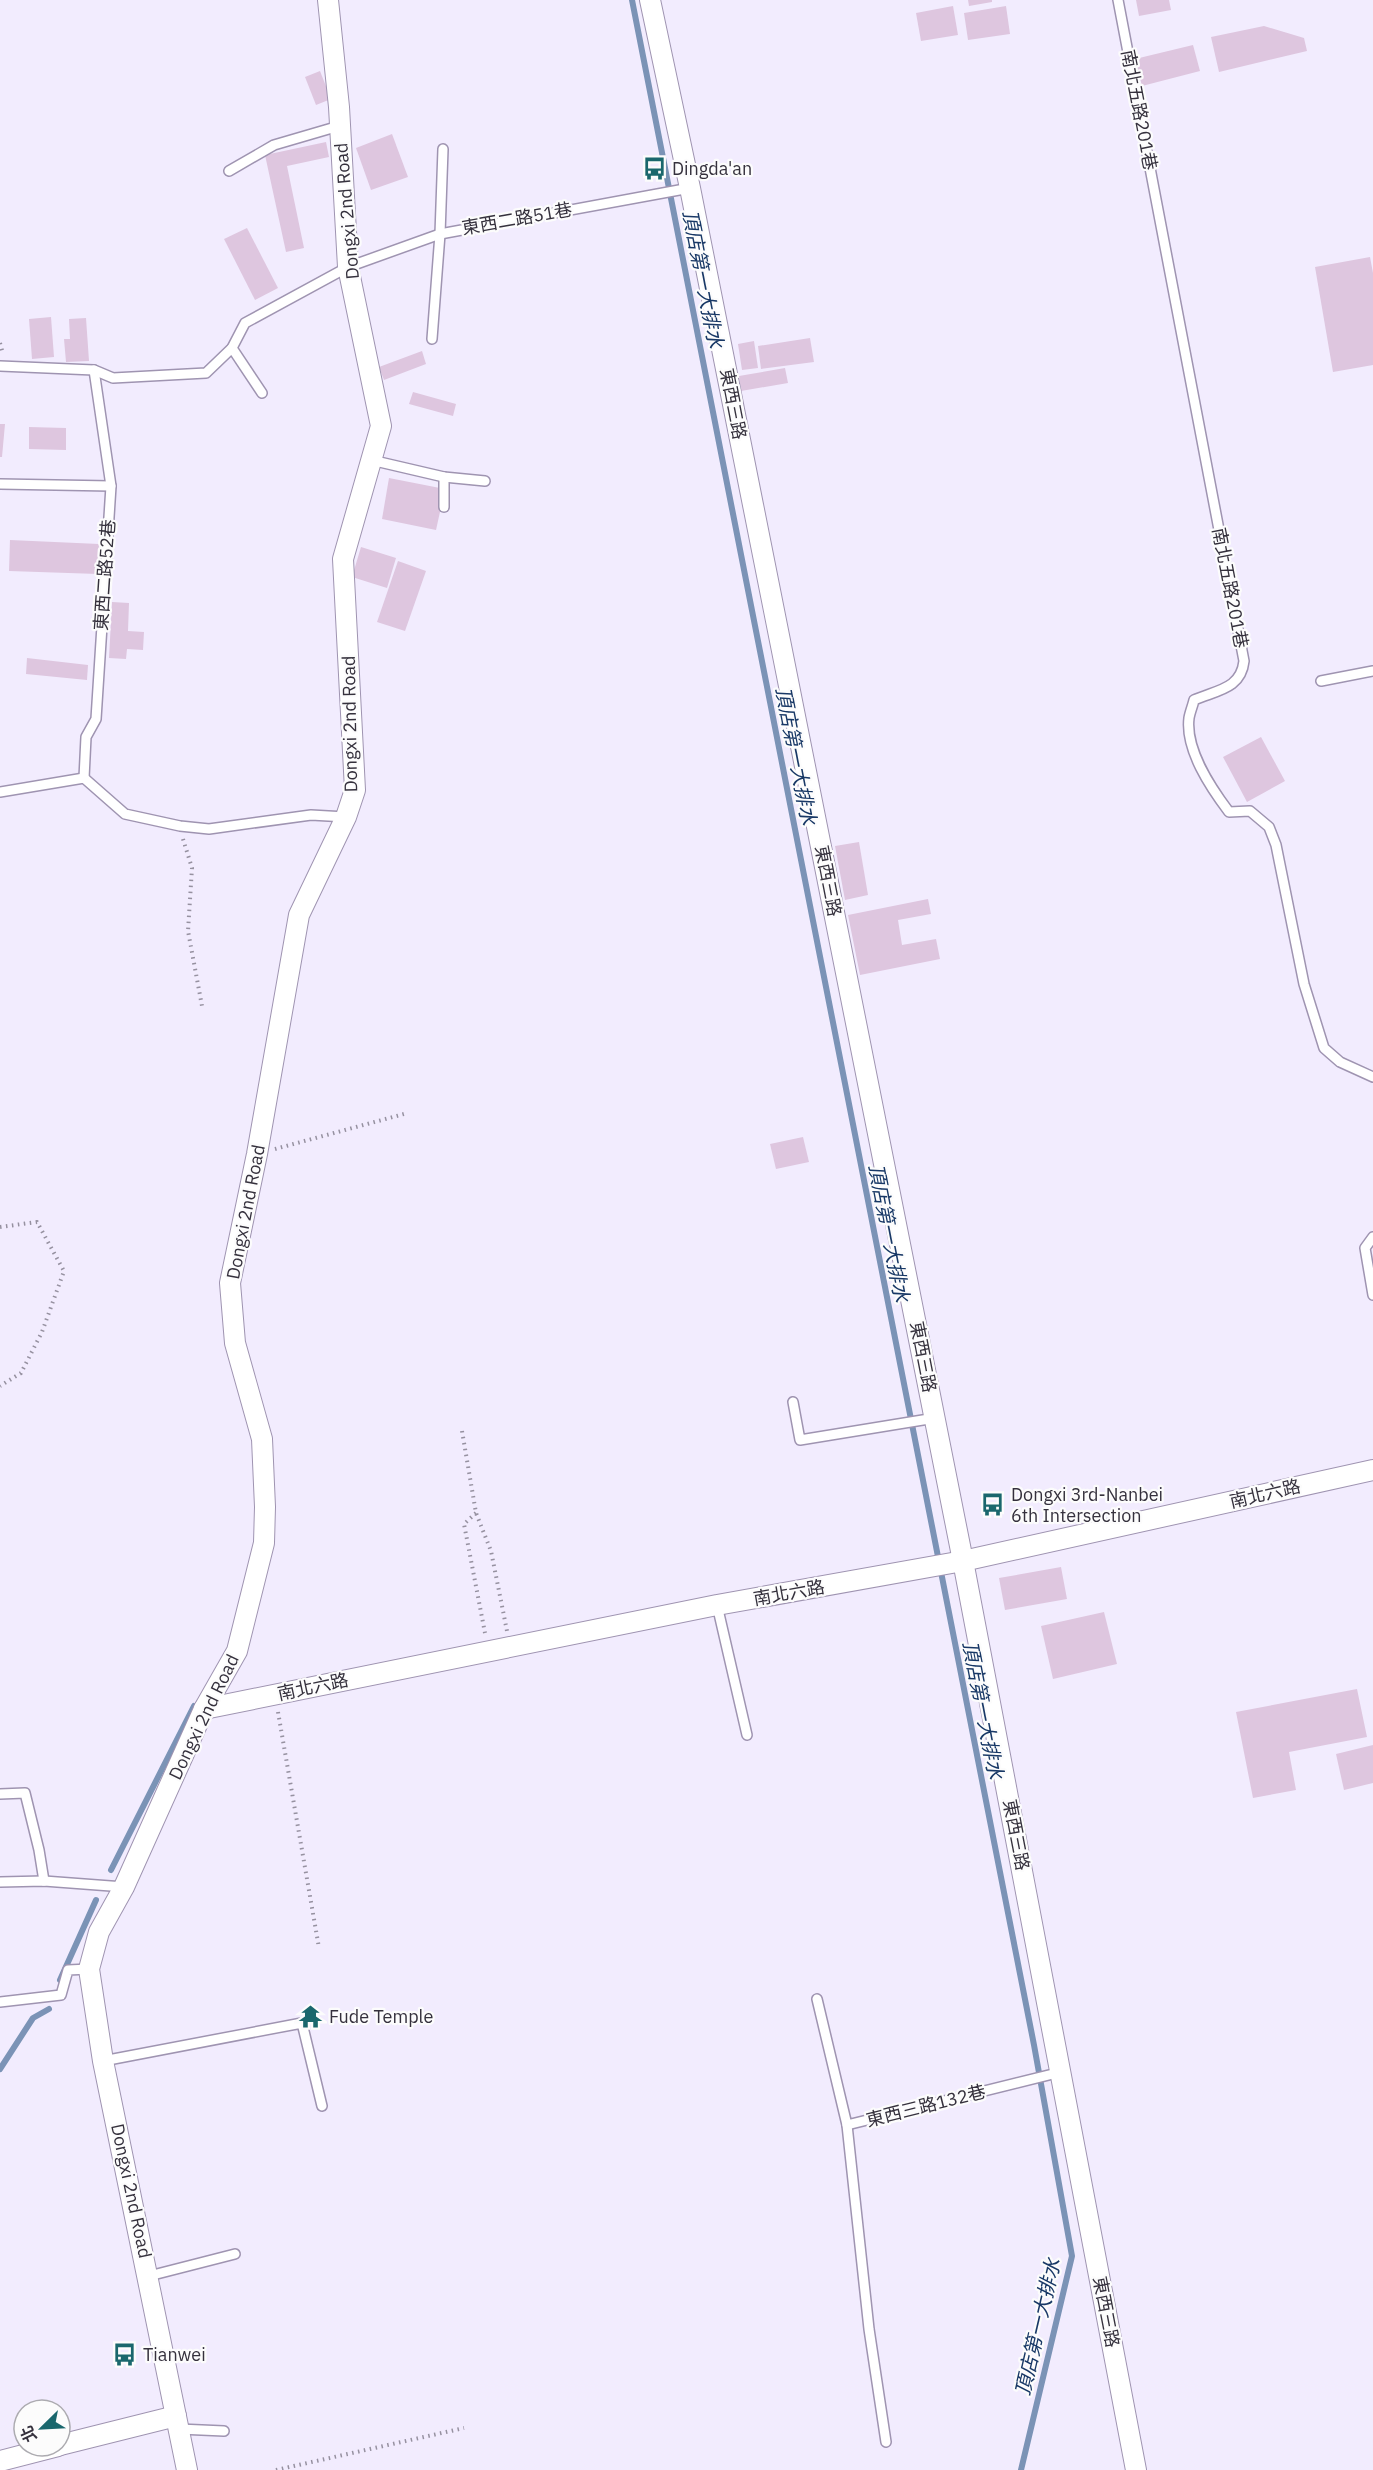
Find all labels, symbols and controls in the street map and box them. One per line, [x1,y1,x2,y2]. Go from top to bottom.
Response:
street label: 南北五路201巷 [1117,48,1162,172]
street label: Dongxi 2nd Road [329,142,364,280]
bus stop icon: Dingda'an [641,156,667,182]
place label: Dingda'an [672,157,752,180]
street label: 東西二路51巷 [460,197,574,240]
water label: 頂店第一大排水 [677,208,730,351]
street label: 東西三路 [715,366,752,441]
street label: 東西二路52巷 [89,518,120,631]
street label: 南北五路201巷 [1208,526,1253,650]
street label: Dongxi 2nd Road [337,655,362,793]
water label: 頂店第一大排水 [770,685,823,828]
street label: 東西三路 [810,843,847,918]
street label: Dongxi 2nd Road [221,1143,270,1281]
water label: 頂店第一大排水 [863,1162,916,1305]
street label: 東西三路 [905,1319,942,1394]
street label: 南北六路 [1227,1474,1303,1513]
place label: Dongxi 3rd-Nanbei 6th Intersection [1011,1483,1163,1527]
bus stop icon: Dongxi 3rd-Nanbei 6th Intersection [980,1492,1006,1518]
street label: 南北六路 [751,1575,826,1610]
water label: 頂店第一大排水 [957,1639,1010,1782]
street label: Dongxi 2nd Road [163,1650,244,1783]
street label: 南北六路 [275,1668,351,1705]
street label: 東西三路 [998,1797,1035,1872]
temple icon: Fude Temple [298,2004,324,2030]
place label: Fude Temple [329,2005,433,2028]
street label: 東西三路132巷 [864,2080,988,2131]
street label: Dongxi 2nd Road [106,2122,157,2260]
water label: 頂店第一大排水 [1009,2255,1067,2398]
street label: 東西三路 [1088,2274,1125,2349]
bus stop icon: Tianwei [112,2342,138,2368]
place label: Tianwei [143,2343,206,2366]
north arrow [12,2398,72,2458]
text: 北 [16,2423,41,2445]

